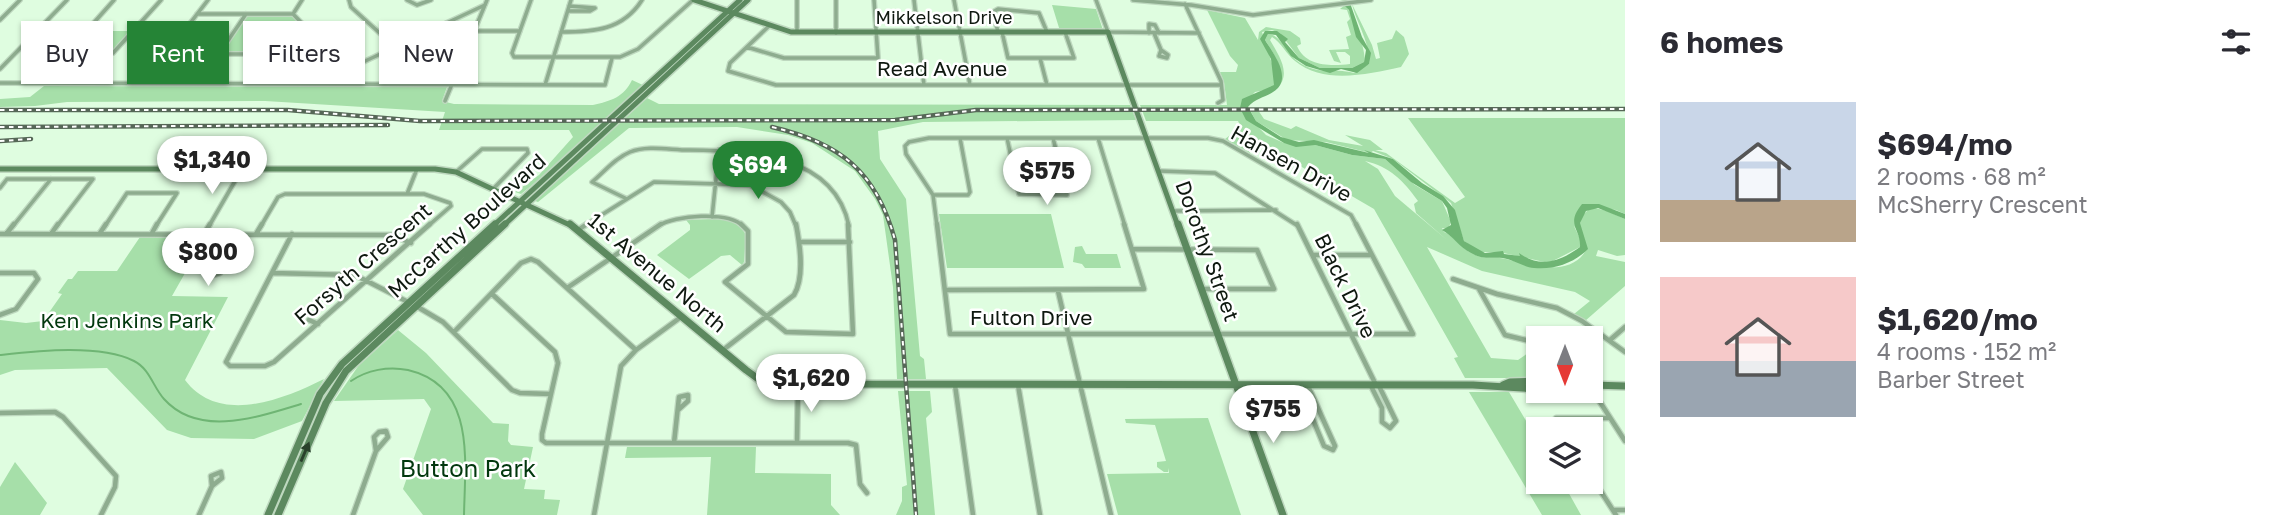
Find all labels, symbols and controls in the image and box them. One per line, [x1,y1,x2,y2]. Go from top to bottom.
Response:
street label: Mikkelson Drive [876,6,1013,28]
chip: Buy [21,21,113,84]
chip: Rent [127,21,229,84]
chip: Filters [243,21,365,84]
chip: New [379,21,478,84]
icon: filters [2217,23,2255,61]
text: 6 homes [1660,24,1783,60]
street label: Read Avenue [877,55,1007,81]
street label: Hansen Drive [1226,119,1357,207]
text: $694/mo [1877,126,2013,162]
icon: home [1716,130,1800,214]
pin: $1,340 [155,136,269,196]
pin: $694 [717,142,799,201]
text: $1,340 [173,145,251,173]
street label: McCarthy Boulevard [382,147,551,303]
pin: $575 [1006,148,1088,207]
text: $694 [729,150,788,178]
text: $575 [1019,156,1075,184]
text: 2 rooms · 68 m² [1877,162,2046,190]
street label: Dorothy Street [1170,177,1245,325]
text: McSherry Crescent [1877,190,2088,218]
street label: Forsyth Crescent [288,197,436,330]
street label: 1st Avenue North [583,207,732,338]
pin: $800 [167,229,249,288]
street label: Black Drive [1309,229,1382,342]
text: $800 [178,237,238,265]
text: $1,620/mo [1877,301,2038,337]
street label: Fulton Drive [970,304,1092,330]
icon: home [1716,305,1800,389]
park label: Ken Jenkins Park [40,307,214,333]
north arrow [1526,326,1603,402]
map controls [1526,326,1603,494]
text: 4 rooms · 152 m² [1877,337,2056,365]
pin: $1,620 [754,354,868,414]
text: $1,620 [772,363,850,391]
text: Barber Street [1877,365,2025,393]
pin: $755 [1232,386,1314,445]
text: $755 [1245,394,1301,422]
button: layers [1526,417,1603,494]
one-way arrow [299,442,311,462]
park label: Button Park [400,453,536,482]

